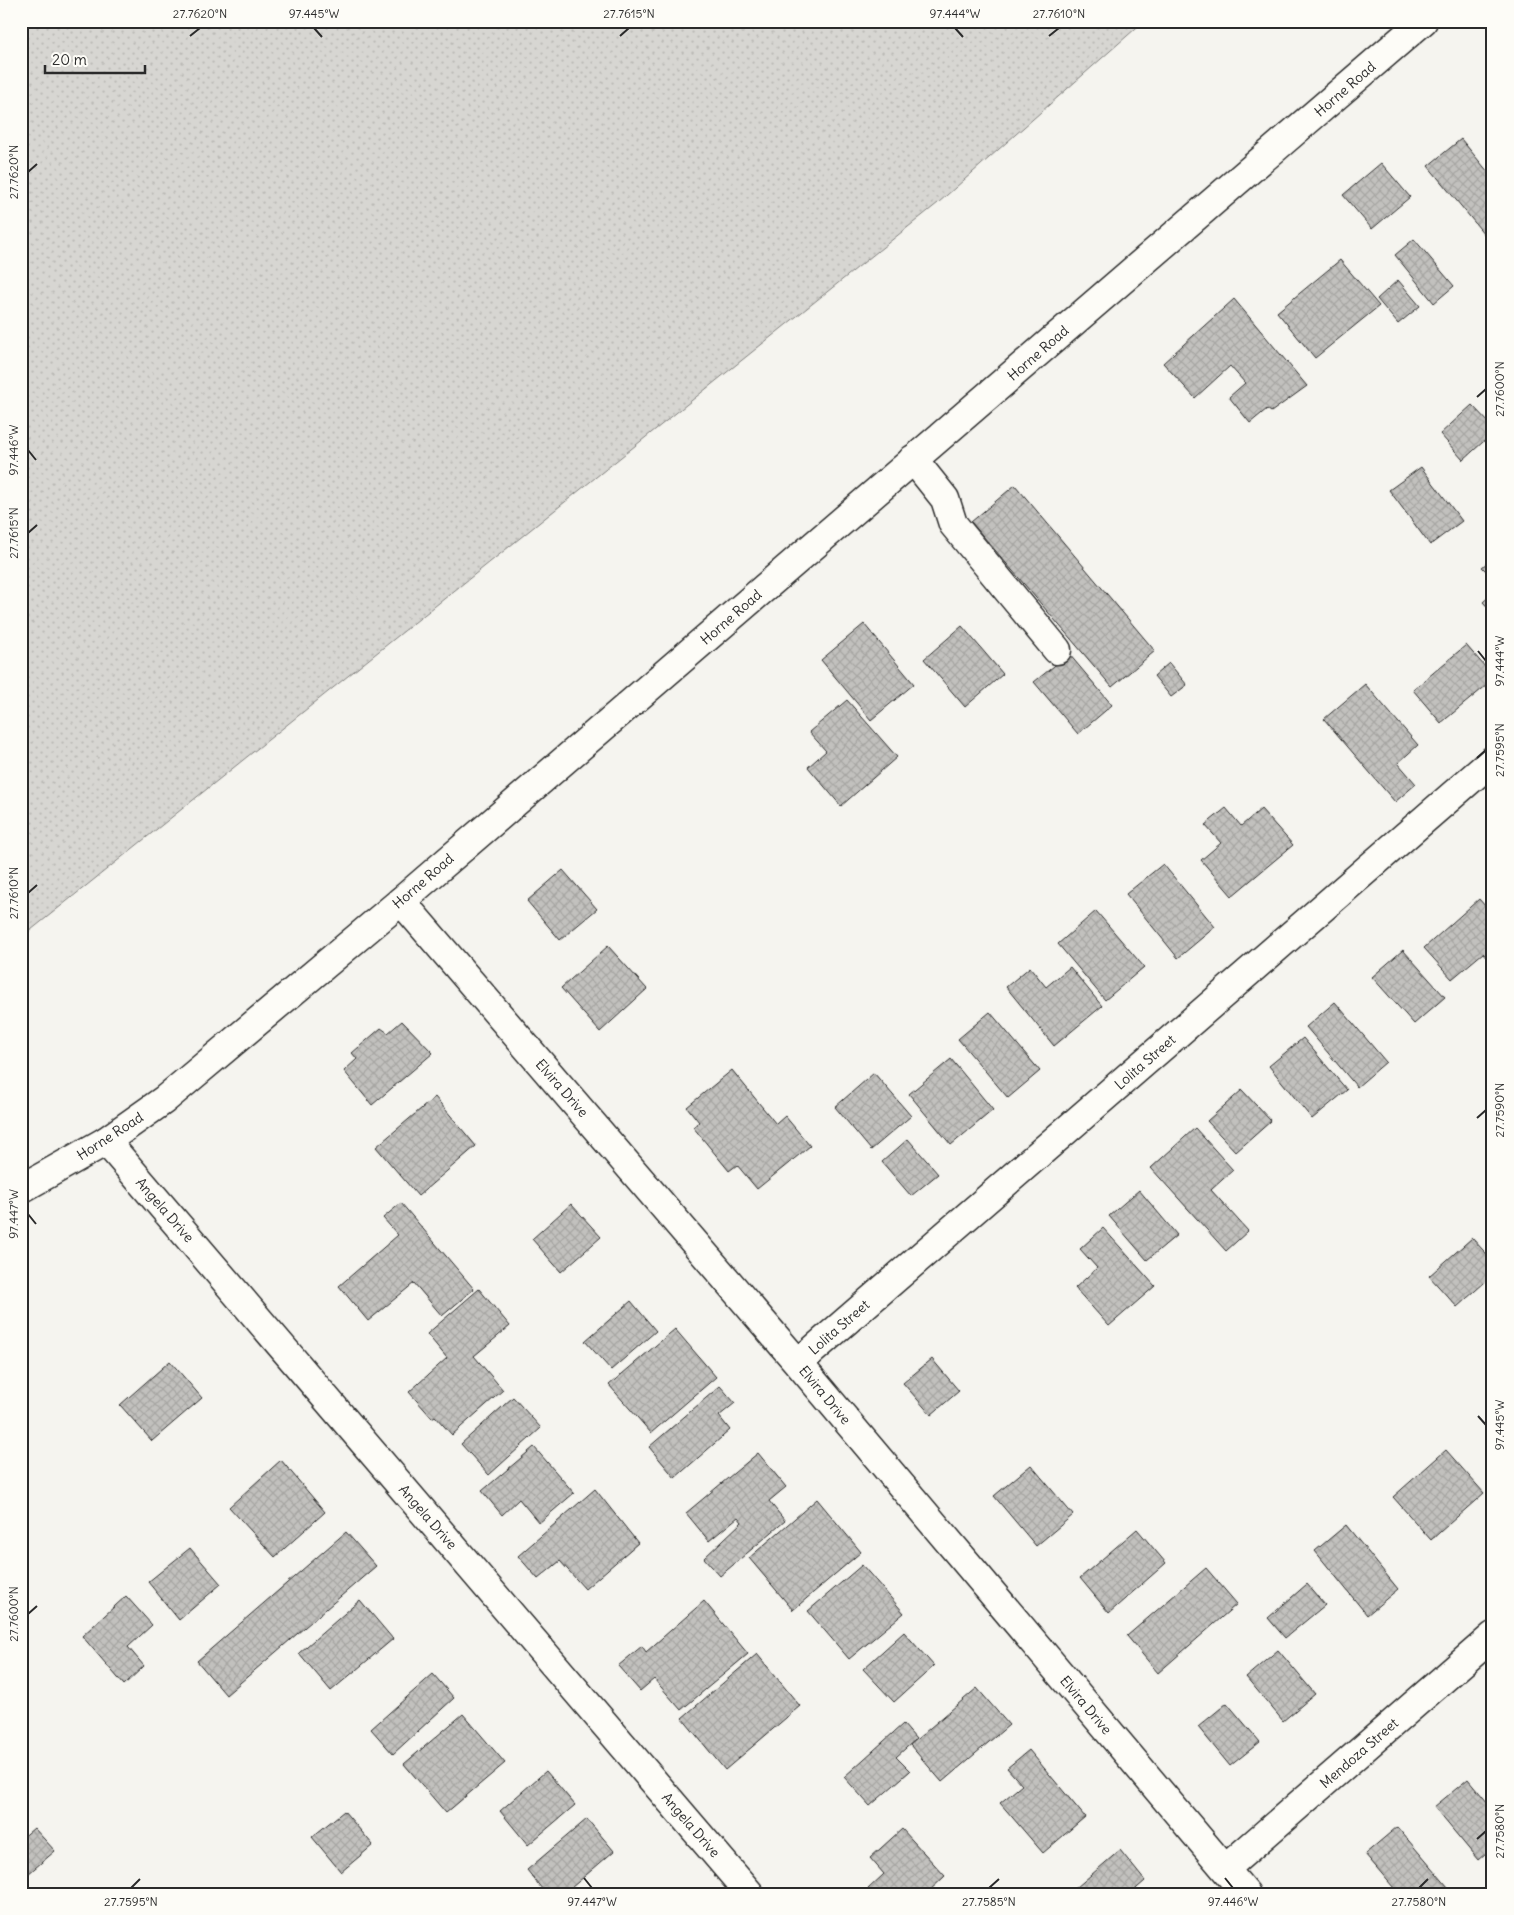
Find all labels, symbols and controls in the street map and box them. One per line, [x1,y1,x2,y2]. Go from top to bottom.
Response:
text: 27.7620°N [173,6,227,21]
text: 97.445°W [289,6,339,21]
text: 27.7615°N [603,6,655,21]
text: 97.444°W [930,6,980,21]
text: 27.7610°N [1033,6,1085,21]
scale bar [45,42,145,74]
text: 20 m [52,50,87,69]
street label: Horne Road [1311,57,1379,121]
text: 27.7620°N [6,145,21,199]
street label: Horne Road [1004,321,1072,385]
text: 27.7600°N [1492,361,1507,417]
text: 97.446°W [6,425,21,475]
text: 27.7615°N [6,507,21,559]
street label: Horne Road [697,585,765,649]
text: 97.444°W [1492,636,1507,686]
text: 27.7595°N [1492,723,1507,777]
street label: Horne Road [389,849,457,913]
text: 27.7610°N [6,867,21,919]
street label: Lolita Street [1111,1030,1179,1093]
street label: Elvira Drive [532,1055,592,1121]
text: 27.7590°N [1492,1083,1507,1137]
street label: Horne Road [73,1108,147,1164]
street label: Angela Drive [132,1174,198,1246]
text: 97.447°W [6,1189,21,1239]
street label: Lolita Street [805,1295,873,1358]
street label: Elvira Drive [795,1362,855,1428]
text: 97.445°W [1492,1400,1507,1450]
street label: Angela Drive [395,1481,461,1553]
text: 27.7600°N [6,1586,21,1642]
street label: Elvira Drive [1056,1672,1116,1738]
street label: Mendoza Street [1316,1714,1402,1792]
street label: Angela Drive [658,1789,724,1861]
text: 27.7580°N [1492,1804,1507,1858]
text: 27.7595°N [104,1894,158,1909]
text: 97.447°W [567,1894,617,1909]
text: 27.7585°N [962,1894,1016,1909]
text: 97.446°W [1208,1894,1258,1909]
text: 27.7580°N [1392,1894,1446,1909]

